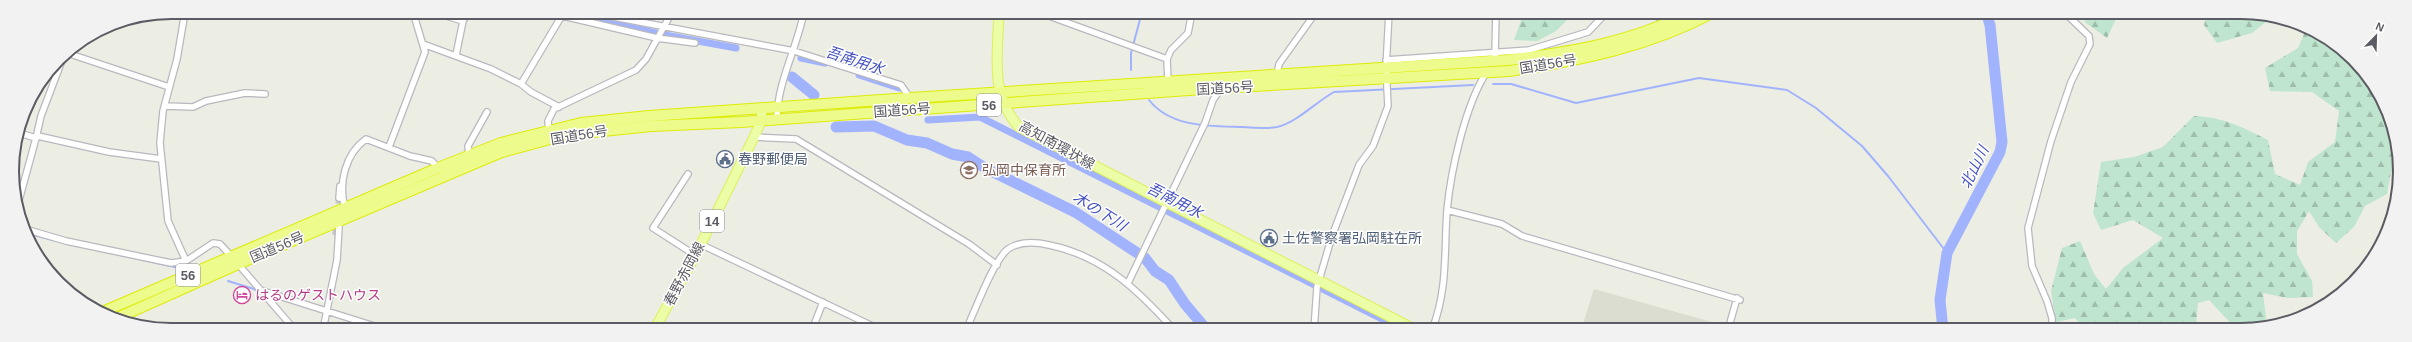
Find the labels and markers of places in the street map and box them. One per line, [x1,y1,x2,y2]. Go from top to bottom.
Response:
public building icon: 春野郵便局 [715,149,735,169]
place label: 春野郵便局 [738,151,808,167]
school or university icon: 弘岡中保育所 [959,160,979,180]
place label: 弘岡中保育所 [982,162,1066,178]
public building icon: 土佐警察署弘岡駐在所 [1259,228,1279,248]
place label: 土佐警察署弘岡駐在所 [1282,230,1422,246]
hotel icon: はるのゲストハウス [232,285,252,305]
place label: はるのゲストハウス [255,287,381,303]

